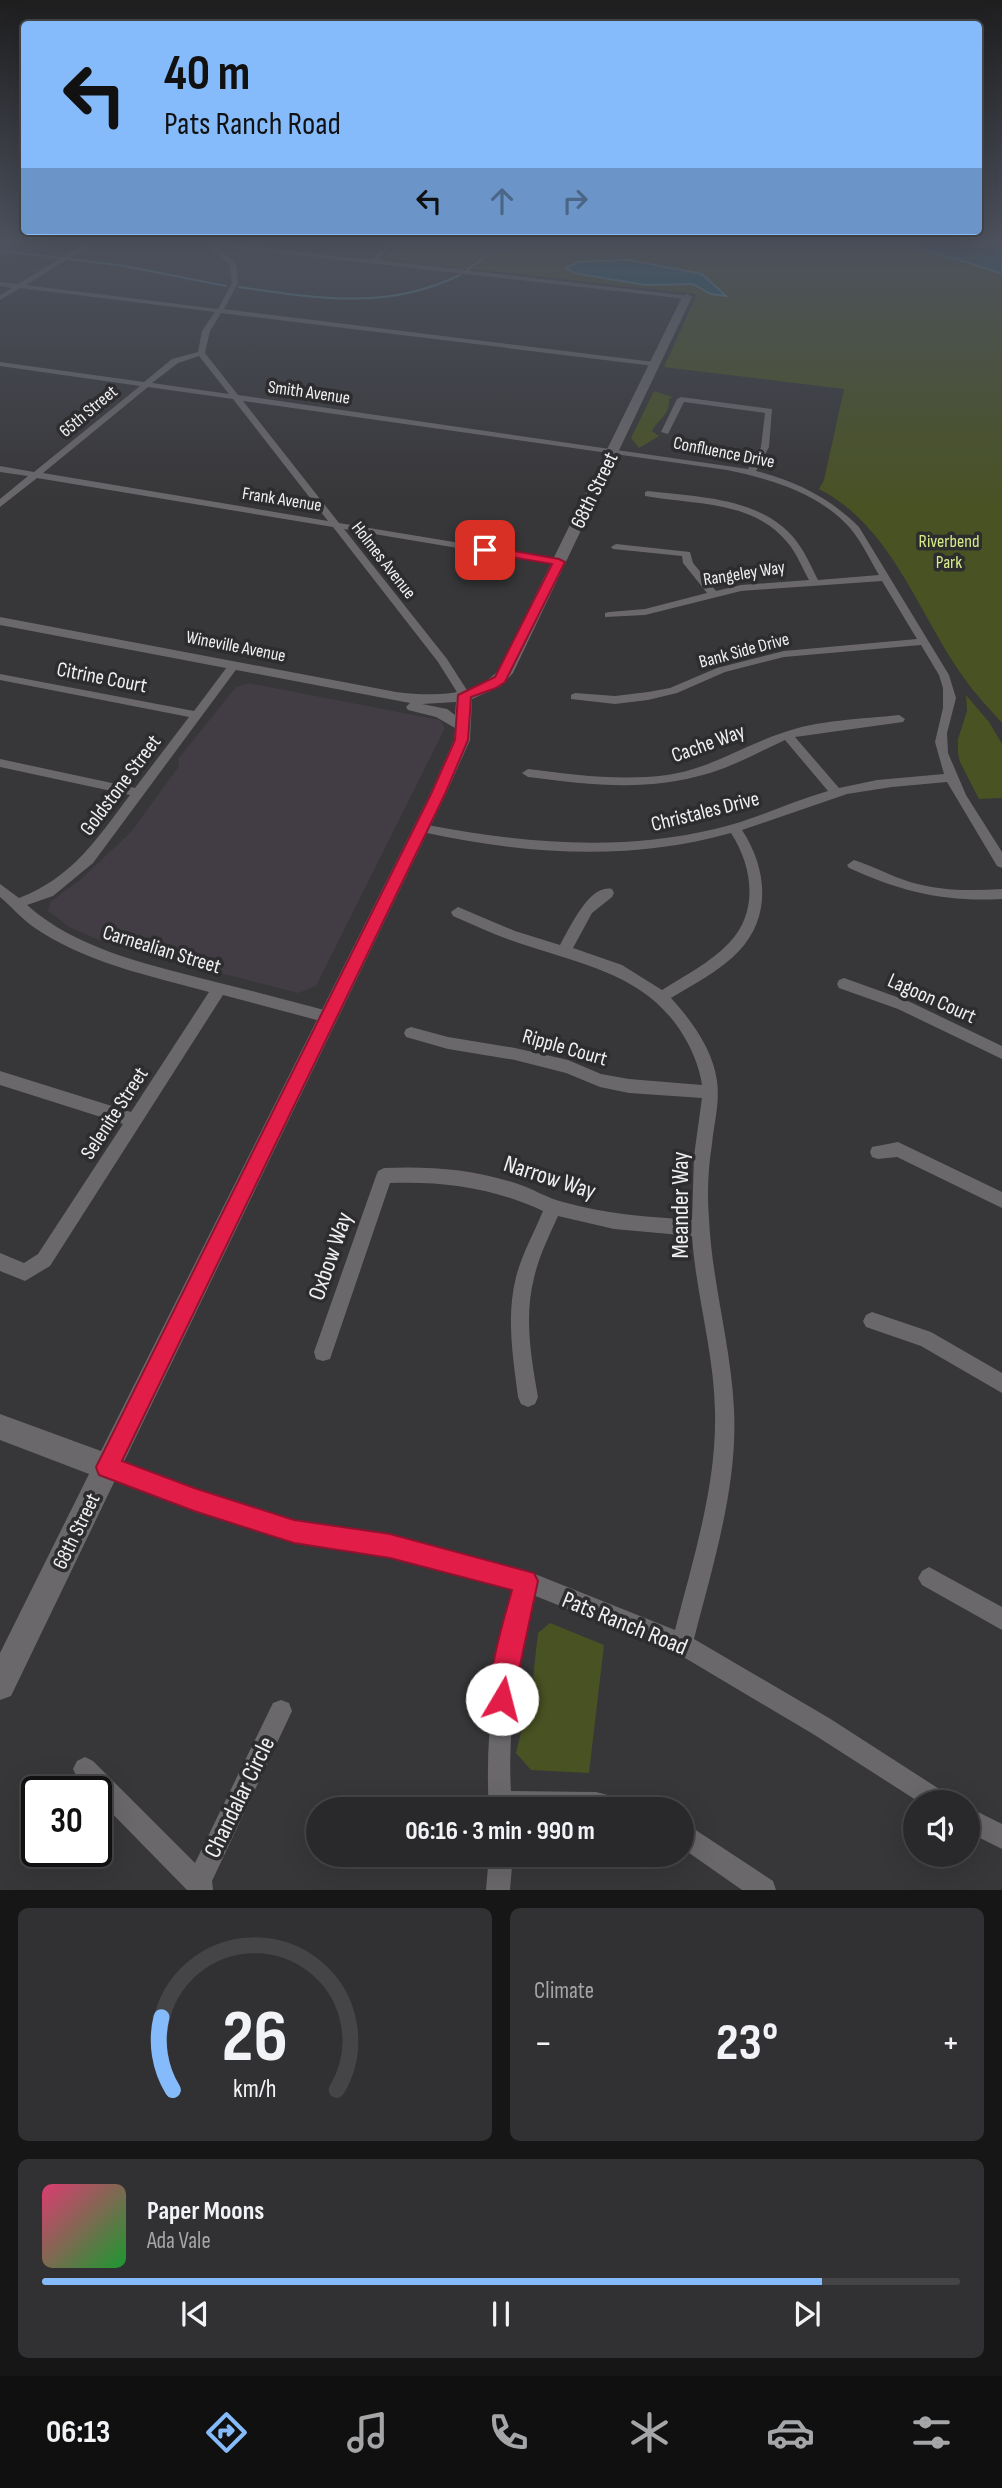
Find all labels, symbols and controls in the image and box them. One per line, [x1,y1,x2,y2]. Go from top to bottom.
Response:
text: 40 m [164,45,250,104]
icon: left [49,49,140,140]
text: Pats Ranch Road [164,105,341,144]
icon: left [410,182,448,220]
icon: ahead [483,182,521,220]
icon: right [556,182,594,220]
street label: Smith Avenue [267,376,351,409]
street label: 65th Street [55,381,122,442]
street label: Confluence Drive [671,432,776,473]
street label: 68th Street [565,448,624,532]
street label: Frank Avenue [241,483,323,516]
street label: Holmes Avenue [347,518,420,603]
pin [455,520,515,580]
icon: arrive [466,531,504,569]
park label: Riverbend Park [919,531,979,573]
street label: Rangeley Way [702,557,786,590]
street label: Wineville Avenue [184,627,287,666]
street label: Bank Side Drive [697,628,792,673]
street label: Citrine Court [55,657,149,698]
street label: Cache Way [668,719,748,768]
street label: Goldstone Street [74,730,166,841]
street label: Christales Drive [648,786,762,837]
street label: Carnealian Street [100,920,224,979]
street label: Lagoon Court [884,968,980,1029]
street label: Ripple Court [520,1023,610,1071]
street label: Selenite Street [75,1062,153,1164]
street label: Narrow Way [500,1149,600,1206]
street label: Meander Way [666,1151,695,1259]
street label: Oxbow Way [302,1208,359,1304]
street label: 68th Street [47,1489,106,1573]
street label: Pats Ranch Road [558,1585,692,1662]
position arrow [465,1662,539,1736]
street label: Chandalar Circle [198,1732,281,1863]
speed limit sign: 30 [21,1776,112,1867]
map controls [903,1790,980,1867]
button: sound [903,1790,980,1867]
text: 06:16 · 3 min · 990 m [405,1816,595,1847]
text: Climate [534,1977,594,2005]
text: 26 [222,1995,288,2083]
text: 23° [716,2012,778,2075]
text: − [534,2021,553,2066]
text: + [941,2021,960,2066]
text: km/h [233,2074,277,2105]
text: Paper Moons [147,2196,264,2227]
text: Ada Vale [147,2227,211,2255]
icon: previous [176,2295,214,2333]
icon: pause [482,2295,520,2333]
icon: next [788,2295,826,2333]
icon: directions [202,2408,251,2457]
icon: music [343,2408,392,2457]
icon: phone [484,2408,533,2457]
icon: climate [625,2408,674,2457]
icon: car [766,2408,815,2457]
icon: filters [907,2408,956,2457]
text: 06:13 [46,2413,110,2452]

